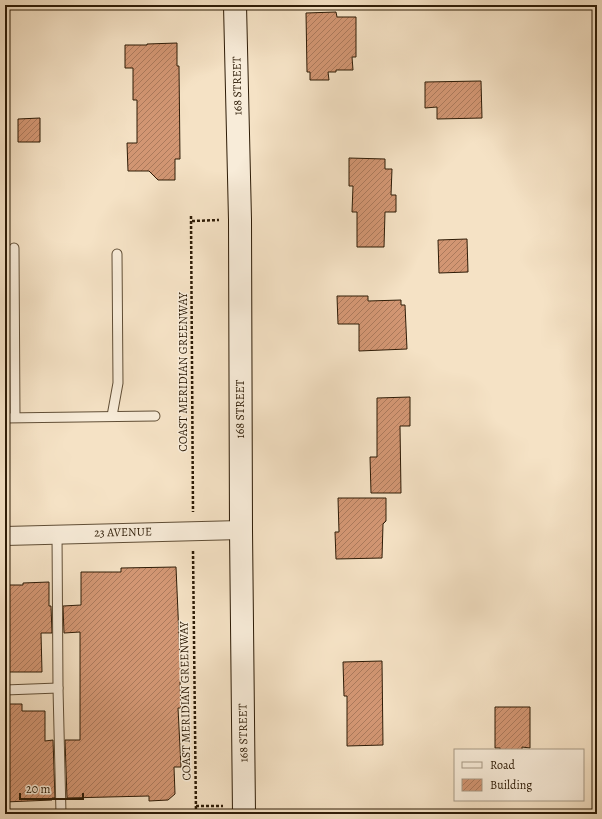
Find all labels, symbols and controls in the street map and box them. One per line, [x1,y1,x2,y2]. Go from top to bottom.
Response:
street label: 168 STREET [228,56,246,116]
street label: COAST MERIDIAN GREENWAY [175,292,191,452]
street label: 168 STREET [232,379,248,438]
street label: 23 AVENUE [94,523,152,541]
street label: COAST MERIDIAN GREENWAY [176,621,194,781]
street label: 168 STREET [234,703,252,763]
legend [454,749,584,801]
text: Road [490,757,516,773]
scale bar [20,775,83,801]
text: Building [490,777,532,793]
text: 20 m [26,781,50,797]

